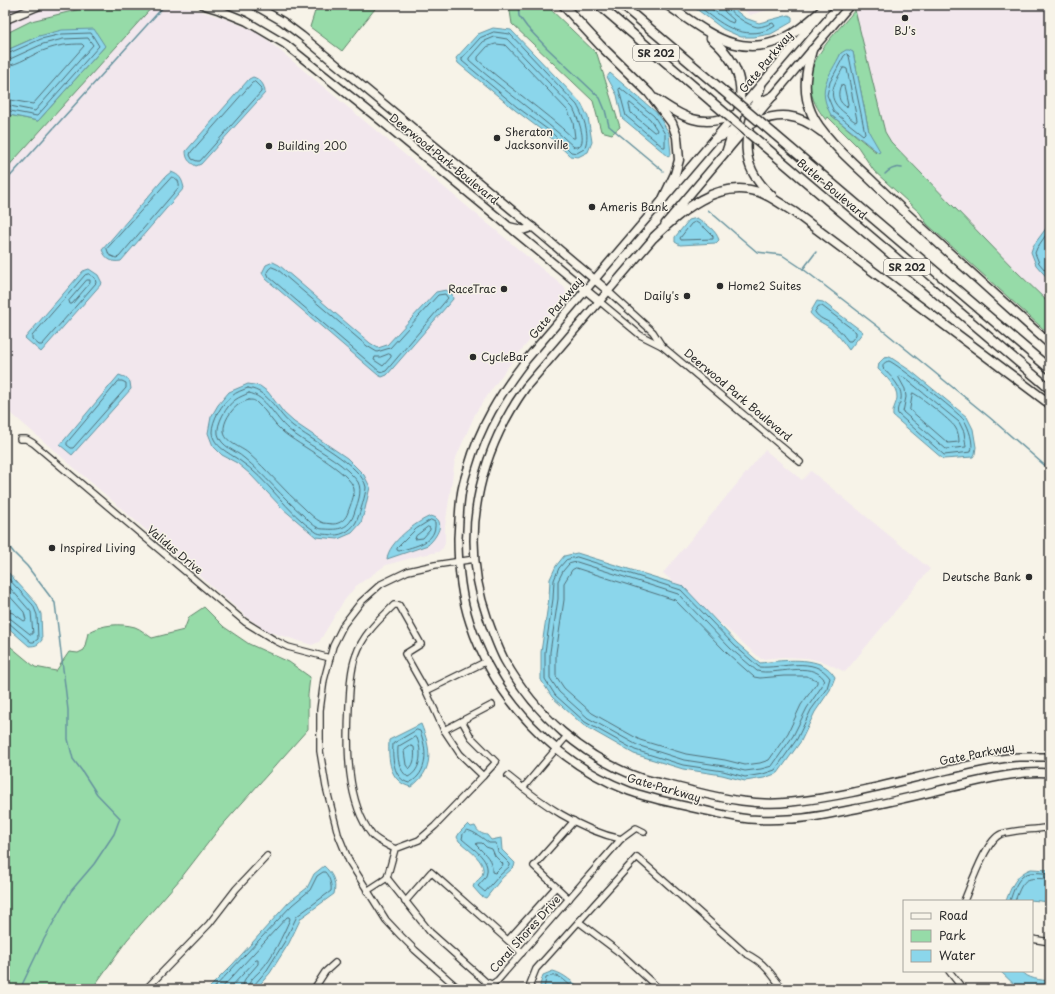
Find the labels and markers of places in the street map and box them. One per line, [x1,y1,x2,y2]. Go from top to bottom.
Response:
marker: BJ's [900,13,910,23]
place label: BJ's [894,22,916,39]
place label: Sheraton Jacksonville [505,123,569,153]
marker: Sheraton Jacksonville [492,133,502,143]
place label: Building 200 [277,137,347,154]
marker: Building 200 [264,141,274,151]
place label: Ameris Bank [600,198,668,215]
marker: Ameris Bank [587,202,597,212]
place label: Home2 Suites [728,277,801,294]
place label: RaceTrac [448,280,496,297]
marker: Home2 Suites [715,281,725,291]
marker: RaceTrac [499,284,509,294]
place label: Daily's [644,287,679,304]
marker: Daily's [682,291,692,301]
place label: CycleBar [481,348,528,365]
marker: CycleBar [468,352,478,362]
place label: Inspired Living [60,539,136,556]
marker: Inspired Living [47,543,57,553]
place label: Deutsche Bank [942,568,1021,585]
marker: Deutsche Bank [1024,572,1034,582]

